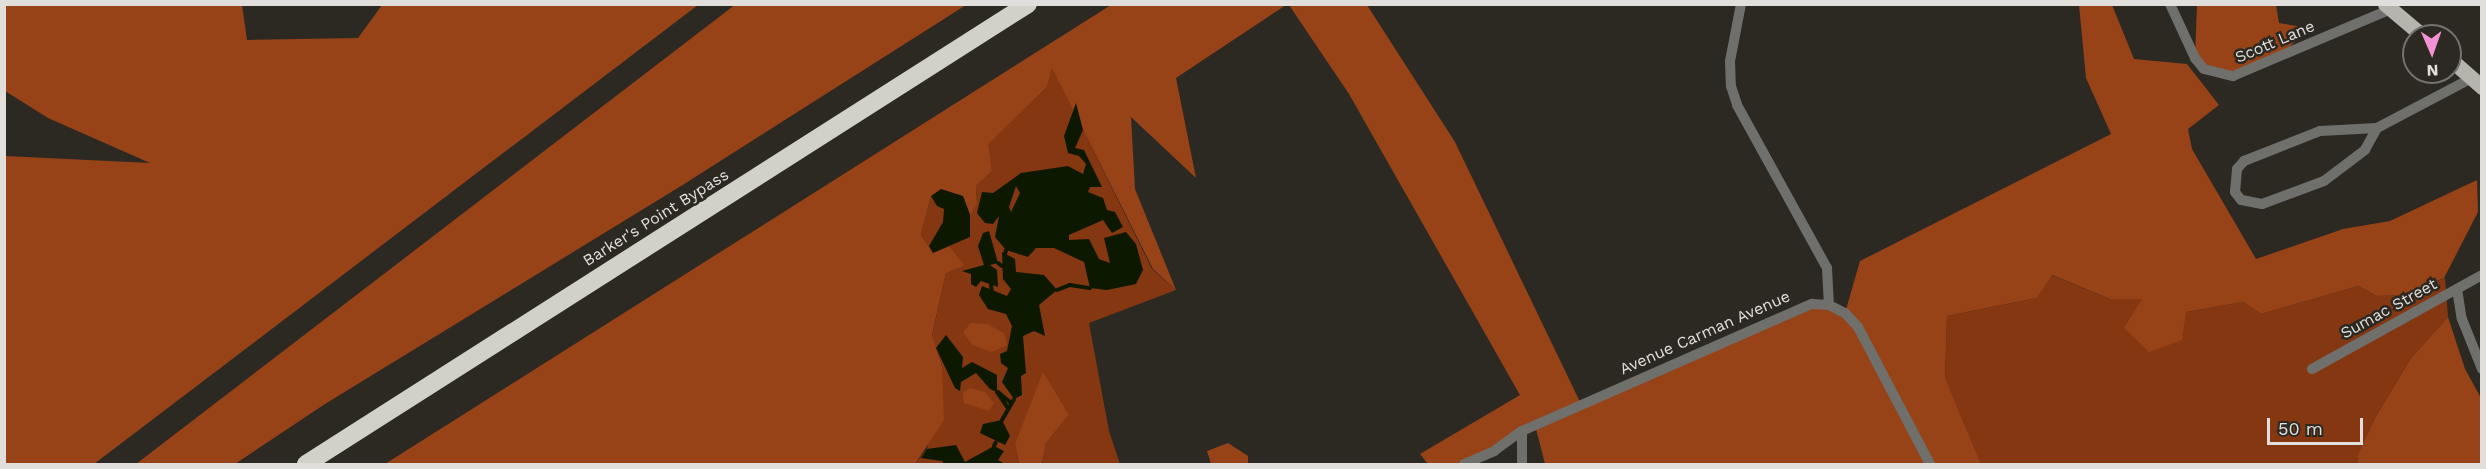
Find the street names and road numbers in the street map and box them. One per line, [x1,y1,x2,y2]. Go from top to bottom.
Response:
street label: Scott Lane [2232,17,2318,67]
street label: Barker's Point Bypass [580,165,732,271]
street label: Sumac Street [2338,275,2440,343]
street label: Avenue Carman Avenue [1617,287,1793,379]

